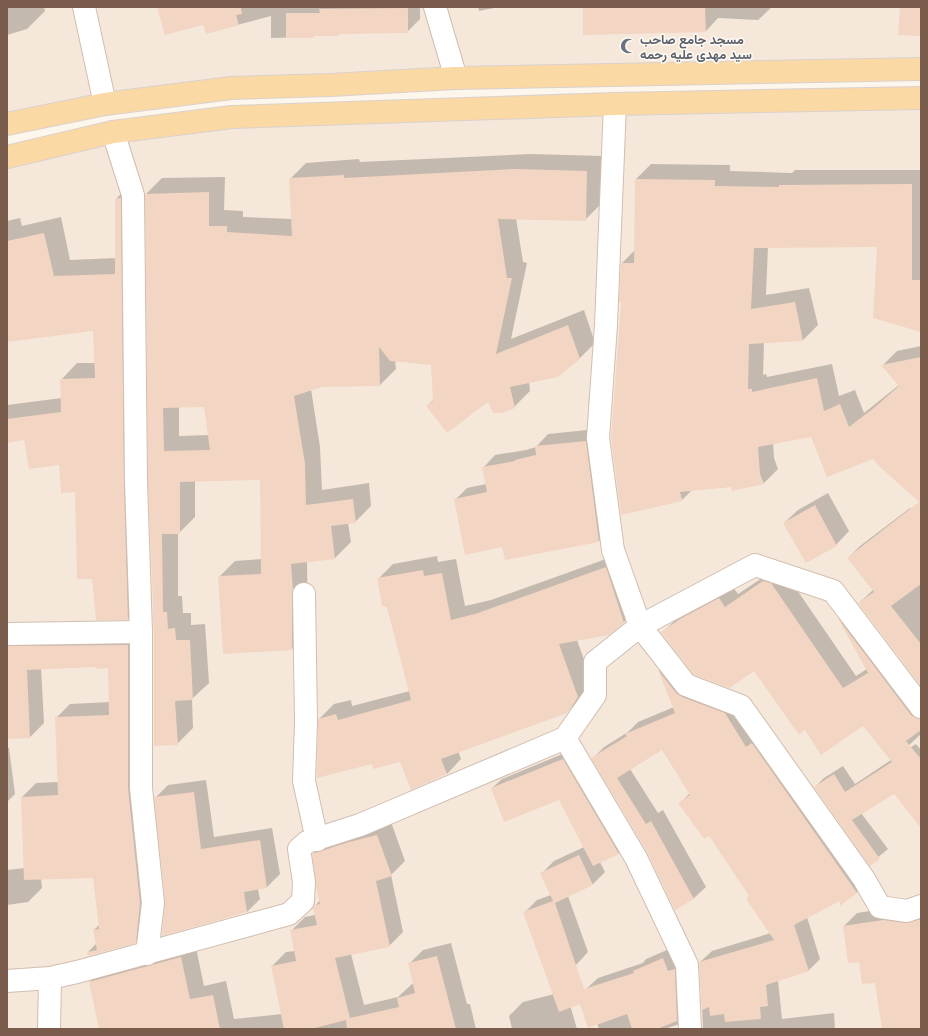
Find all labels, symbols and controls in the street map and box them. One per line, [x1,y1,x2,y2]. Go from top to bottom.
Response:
place label: مسجد جامع صاحب سید مهدی علیه رحمه [640,30,752,63]
mosque icon: مسجد جامع صاحب سید مهدی علیه رحمه [619,37,637,55]

